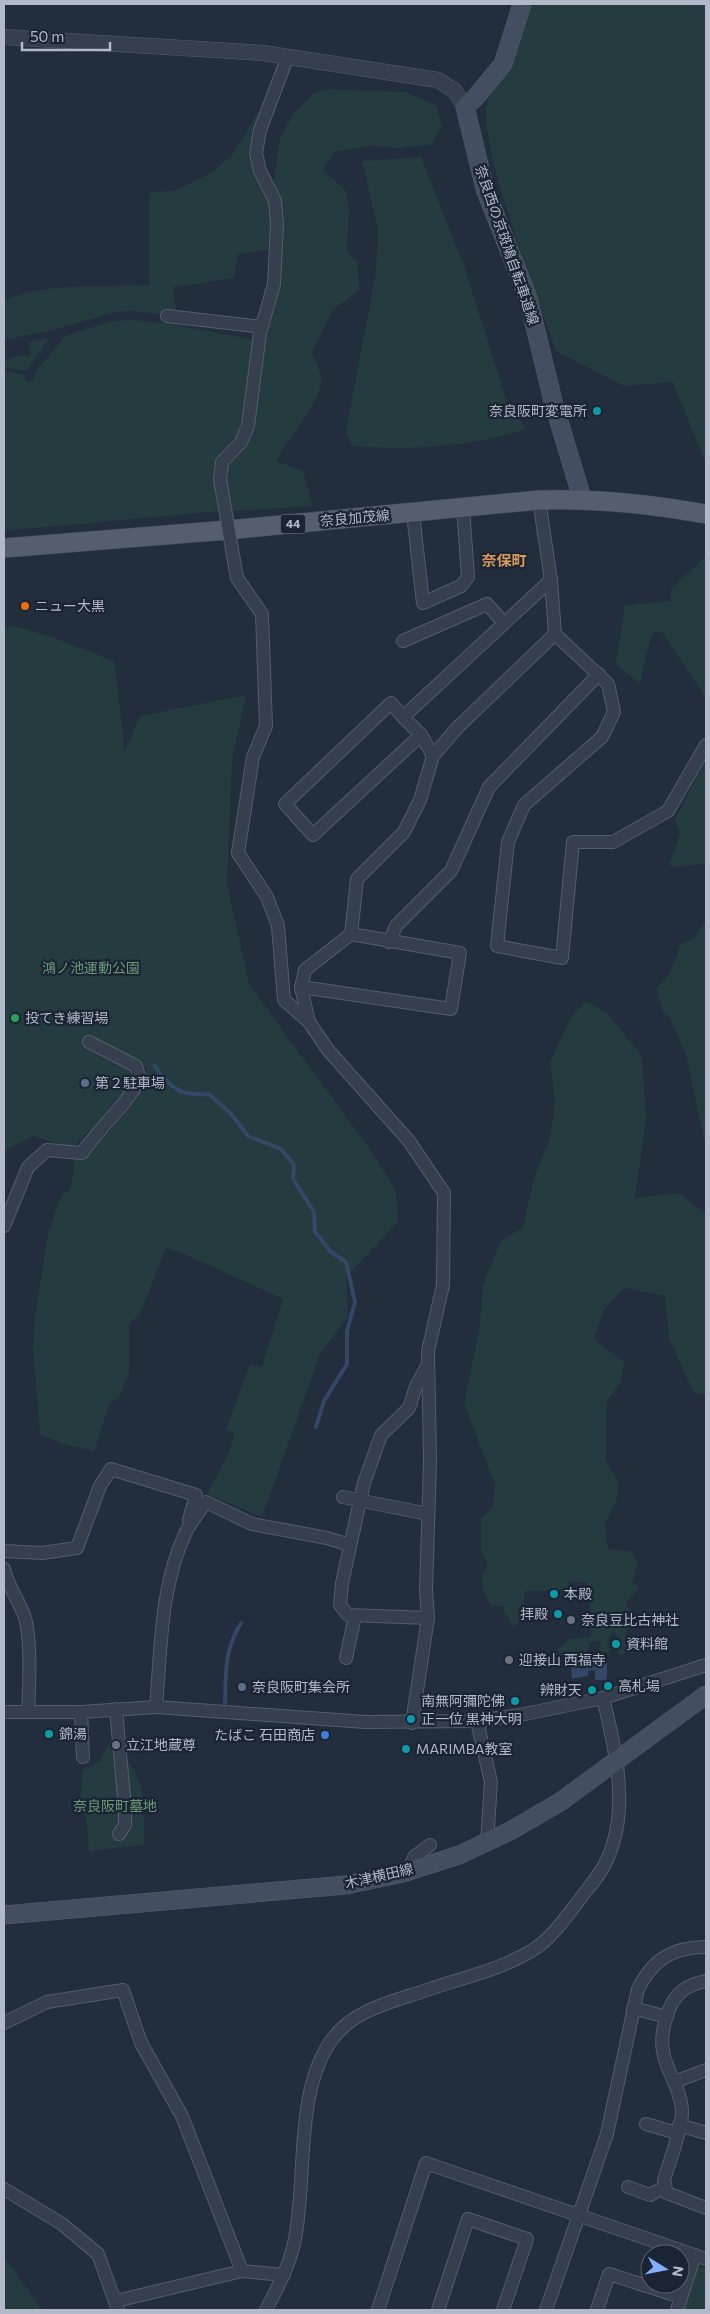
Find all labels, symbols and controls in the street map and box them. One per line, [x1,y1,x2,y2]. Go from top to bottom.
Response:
scale bar [22,20,110,52]
text: 50 m [30,27,64,45]
street label: 奈良西の京斑鳩自転車道線 [472,163,543,327]
place label: 奈良阪町変電所 [489,402,587,419]
marker: 奈良阪町変電所 [591,405,603,417]
street label: 奈良加茂線 [319,506,391,529]
road number: 44 [280,514,306,534]
district label: 奈保町 [481,551,527,569]
place label: ニュー大黒 [35,597,105,614]
marker: ニュー大黒 [19,600,31,612]
park label: 鴻ノ池運動公園 [42,959,140,976]
place label: 投てき練習場 [25,1009,109,1026]
marker: 投てき練習場 [9,1012,21,1024]
place label: 第２駐車場 [95,1074,165,1091]
marker: 第２駐車場 [79,1077,91,1089]
place label: 本殿 [564,1585,592,1602]
marker: 本殿 [548,1588,560,1600]
place label: 拝殿 [520,1605,548,1622]
marker: 拝殿 [552,1608,564,1620]
place label: 奈良豆比古神社 [581,1611,679,1628]
marker: 奈良豆比古神社 [565,1614,577,1626]
place label: 資料館 [626,1635,668,1652]
marker: 資料館 [610,1638,622,1650]
place label: 迎接山 西福寺 [519,1651,606,1668]
marker: 迎接山 西福寺 [503,1654,515,1666]
place label: 高札場 [618,1677,660,1694]
place label: 奈良阪町集会所 [252,1678,350,1695]
marker: 高札場 [602,1680,614,1692]
marker: 奈良阪町集会所 [236,1681,248,1693]
place label: 辨財天 [540,1681,582,1698]
marker: 辨財天 [586,1684,598,1696]
place label: 南無阿彌陀佛 [421,1692,505,1709]
marker: 南無阿彌陀佛 [509,1695,521,1707]
place label: 正一位 黒神大明 [421,1710,522,1727]
marker: 正一位 黒神大明 [405,1713,417,1725]
place label: 錦湯 [59,1725,87,1742]
place label: たばこ 石田商店 [214,1726,315,1743]
marker: 錦湯 [43,1728,55,1740]
marker: たばこ 石田商店 [319,1729,331,1741]
place label: 立江地蔵尊 [126,1736,196,1753]
marker: 立江地蔵尊 [110,1739,122,1751]
place label: MARIMBA教室 [416,1740,512,1757]
marker: MARIMBA教室 [400,1743,412,1755]
park label: 奈良阪町墓地 [73,1797,157,1814]
street label: 木津横田線 [343,1859,415,1892]
north arrow [640,2244,690,2294]
text: N [669,2265,688,2278]

